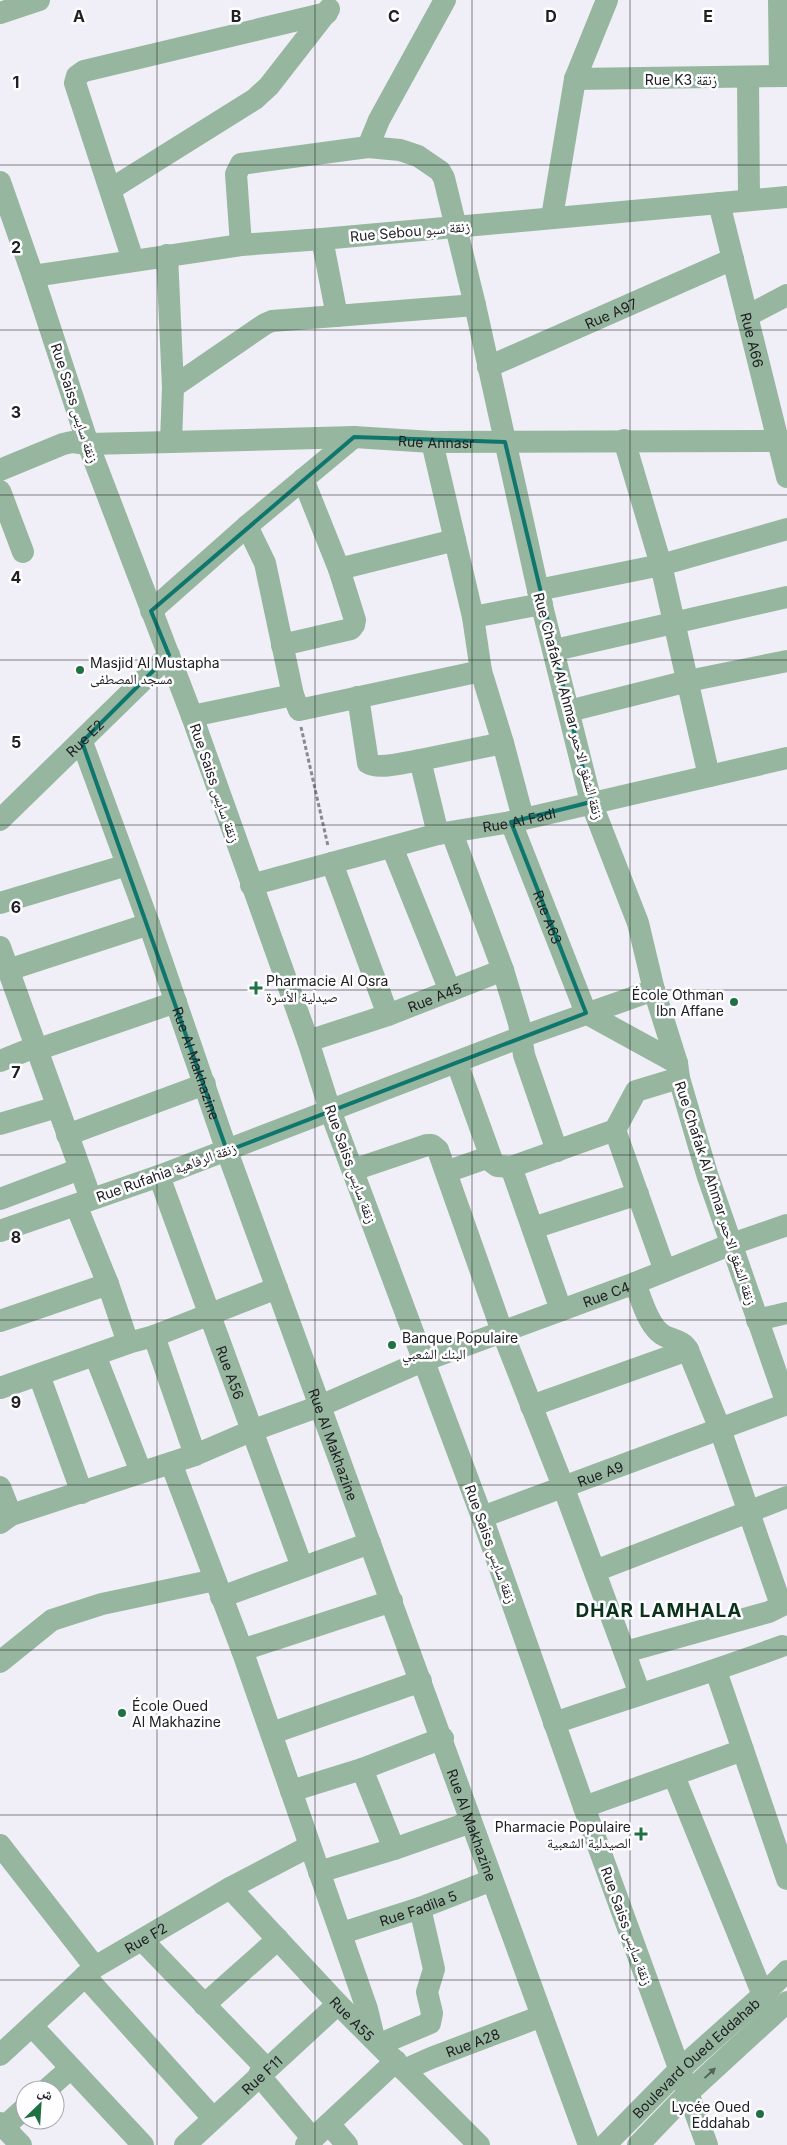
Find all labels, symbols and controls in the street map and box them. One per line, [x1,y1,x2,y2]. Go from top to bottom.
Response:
text: A [73,6,85,26]
text: B [231,6,241,26]
text: C [388,6,400,26]
text: D [545,6,557,26]
text: E [703,6,713,26]
street label: Rue K3 زنقة [645,71,717,89]
text: 1 [13,72,19,92]
street label: Rue Sebou زنقة سبو [349,217,471,246]
text: 2 [11,237,21,257]
street label: Rue A97 [582,294,639,332]
street label: Rue A66 [738,310,768,369]
street label: Rue Saiss زنقة سايس [47,341,102,465]
text: 3 [11,402,21,422]
street label: Rue Annasr [398,431,474,451]
text: 4 [11,567,22,587]
street label: Rue Chafak Al Ahmar زنقة الشفق الاحمر [529,591,608,822]
place label: Masjid Al Mustapha مسجد المصطفى [90,654,220,688]
marker: Masjid Al Mustapha مسجد المصطفى [74,664,86,676]
street label: Rue E2 [62,715,107,760]
street label: Rue Saiss زنقة سايس [186,721,243,845]
text: 5 [11,732,21,752]
street label: Rue Al Fadl [481,803,557,835]
street label: Rue A63 [530,888,567,946]
text: 6 [11,897,21,917]
place label: Pharmacie Al Osra صيدلية الأسرة [266,972,388,1006]
street label: Rue A45 [405,979,464,1015]
marker: Pharmacie Al Osra صيدلية الأسرة [250,982,262,994]
place label: École Othman Ibn Affane [632,986,724,1019]
marker: École Othman Ibn Affane [728,996,740,1008]
street label: Rue Al Makhazine [170,1004,224,1122]
text: 7 [11,1062,21,1082]
street label: Rue Chafak Al Ahmar زنقة الشفق الاحمر [670,1079,760,1308]
street label: Rue Saiss زنقة سايس [321,1102,380,1226]
street label: Rue Rufahia زنقة الرفاهية [94,1139,239,1206]
text: 8 [11,1227,21,1247]
street label: Rue C4 [580,1277,632,1310]
place label: Banque Populaire البنك الشعبي [402,1329,518,1365]
marker: Banque Populaire البنك الشعبي [386,1339,398,1351]
street label: Rue A56 [213,1343,248,1402]
street label: Rue Al Makhazine [306,1386,362,1503]
text: 9 [11,1392,21,1412]
street label: Rue A9 [575,1457,625,1489]
street label: Rue Saiss زنقة سايس [461,1482,520,1606]
district label: DHAR LAMHALA [575,1599,743,1622]
place label: École Oued Al Makhazine [132,1697,221,1730]
marker: École Oued Al Makhazine [116,1707,128,1719]
street label: Rue Al Makhazine [444,1766,501,1883]
place label: Pharmacie Populaire الصيدلية الشعبية [495,1818,631,1851]
marker: Pharmacie Populaire الصيدلية الشعبية [635,1828,647,1840]
street label: Rue Saiss زنقة سايس [597,1864,656,1988]
street label: Rue Fadila 5 [377,1886,459,1929]
street label: Rue F2 [121,1918,170,1956]
street label: Rue A55 [327,1993,378,2044]
street label: Boulevard Oued Eddahab [628,1994,763,2121]
street label: Rue A28 [443,2024,502,2060]
street label: Rue F11 [238,2052,285,2097]
one-way arrow [703,2067,715,2079]
north arrow [15,2080,65,2130]
text: ش [35,2082,56,2105]
place label: Lycée Oued Eddahab [671,2098,750,2131]
marker: Lycée Oued Eddahab [754,2108,766,2120]

